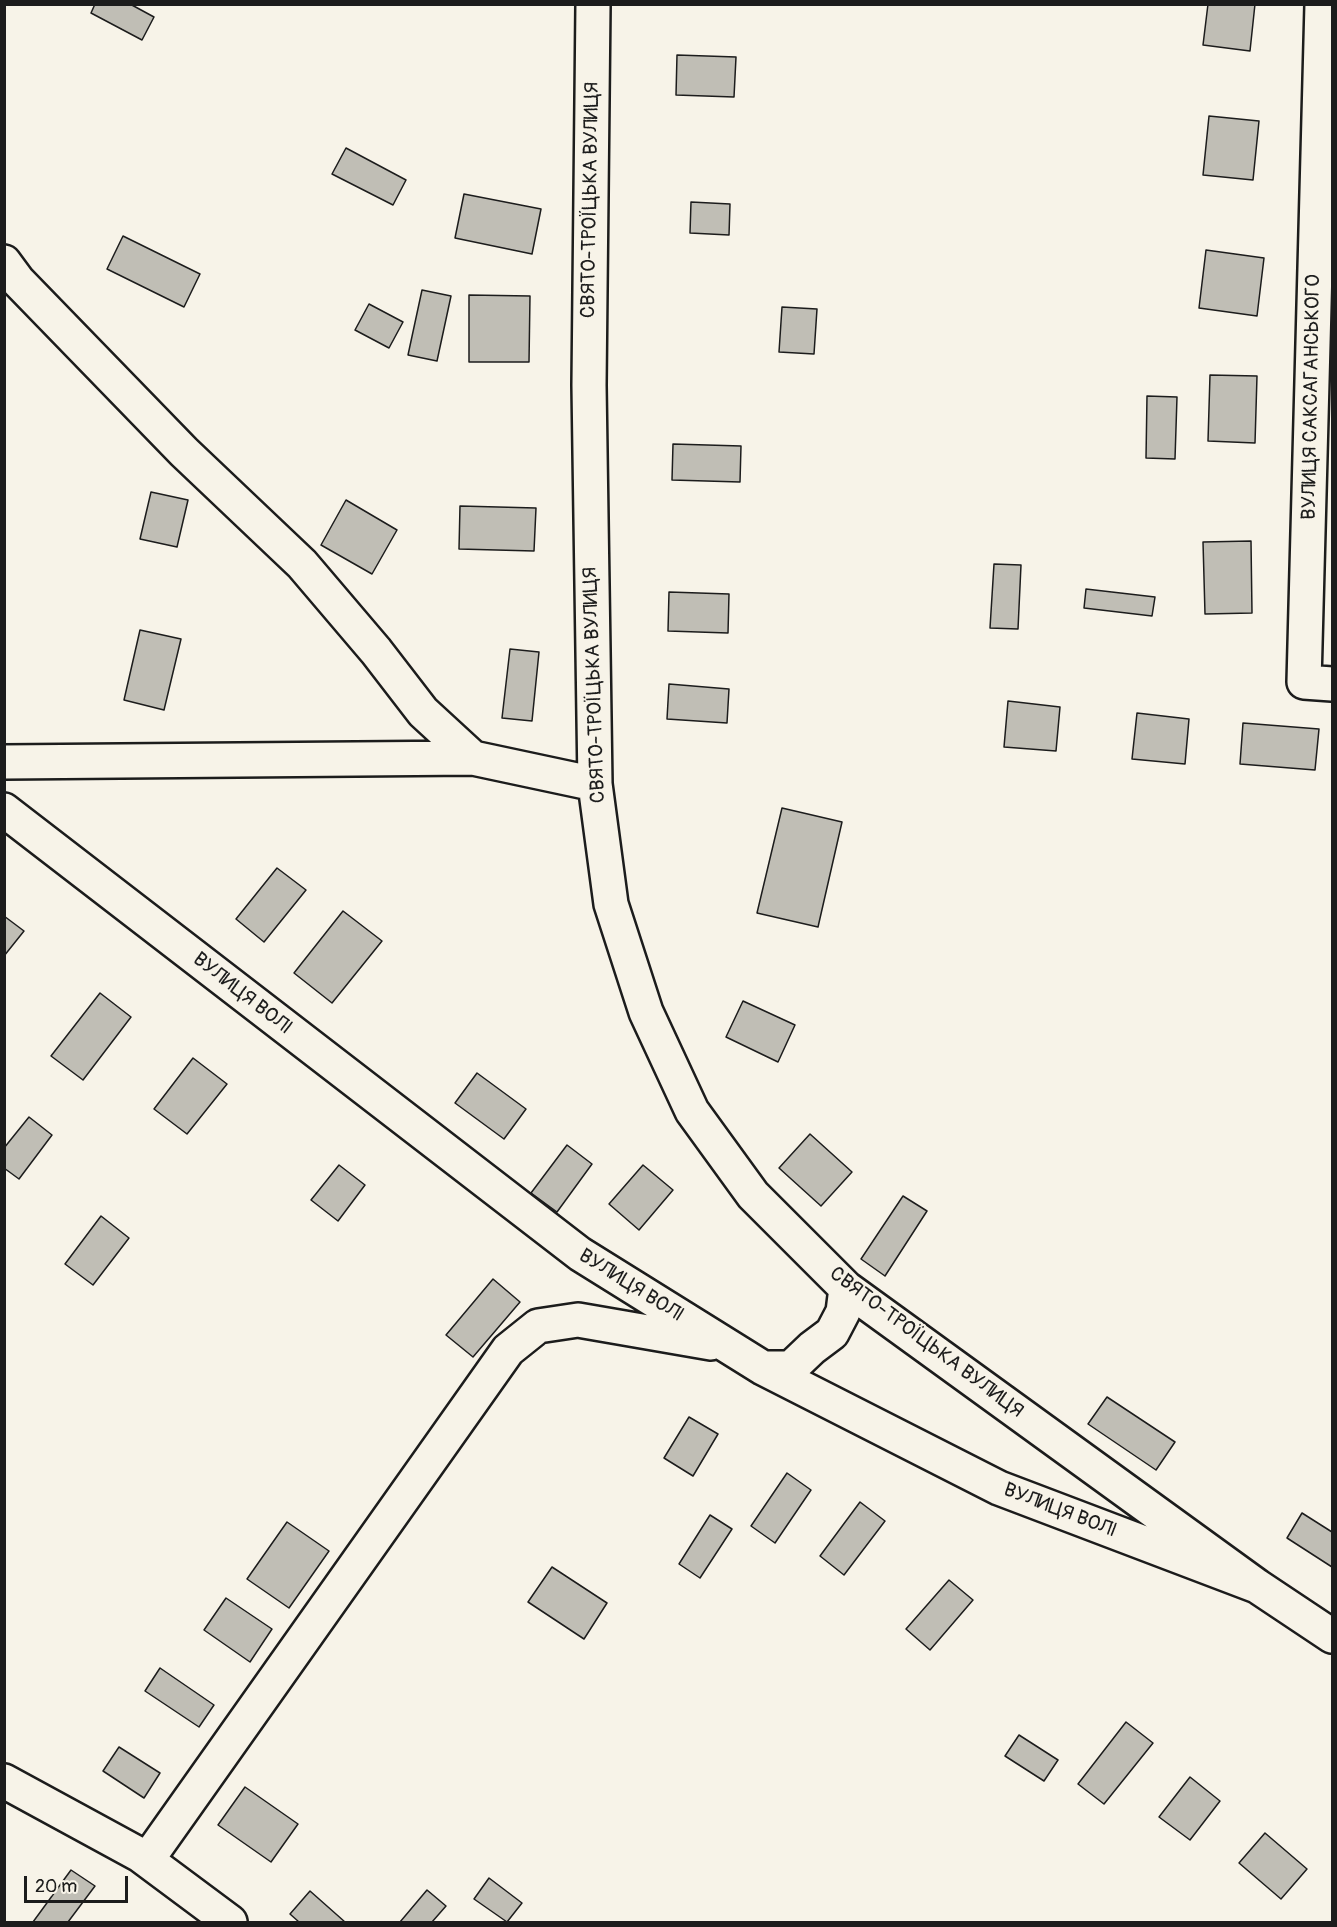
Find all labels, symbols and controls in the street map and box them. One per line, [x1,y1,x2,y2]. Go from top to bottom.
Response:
street label: СВЯТО-ТРОЇЦЬКА ВУЛИЦЯ [577,82,605,318]
street label: ВУЛИЦЯ САКСАГАНСЬКОГО [1298,274,1326,520]
street label: СВЯТО-ТРОЇЦЬКА ВУЛИЦЯ [579,566,611,804]
street label: ВУЛИЦЯ ВОЛІ [188,948,296,1040]
street label: ВУЛИЦЯ ВОЛІ [574,1244,688,1328]
street label: СВЯТО-ТРОЇЦЬКА ВУЛИЦЯ [824,1262,1028,1424]
street label: ВУЛИЦЯ ВОЛІ [1000,1478,1120,1544]
scale bar [27,1864,130,1902]
text: 20 m [35,1875,77,1898]

